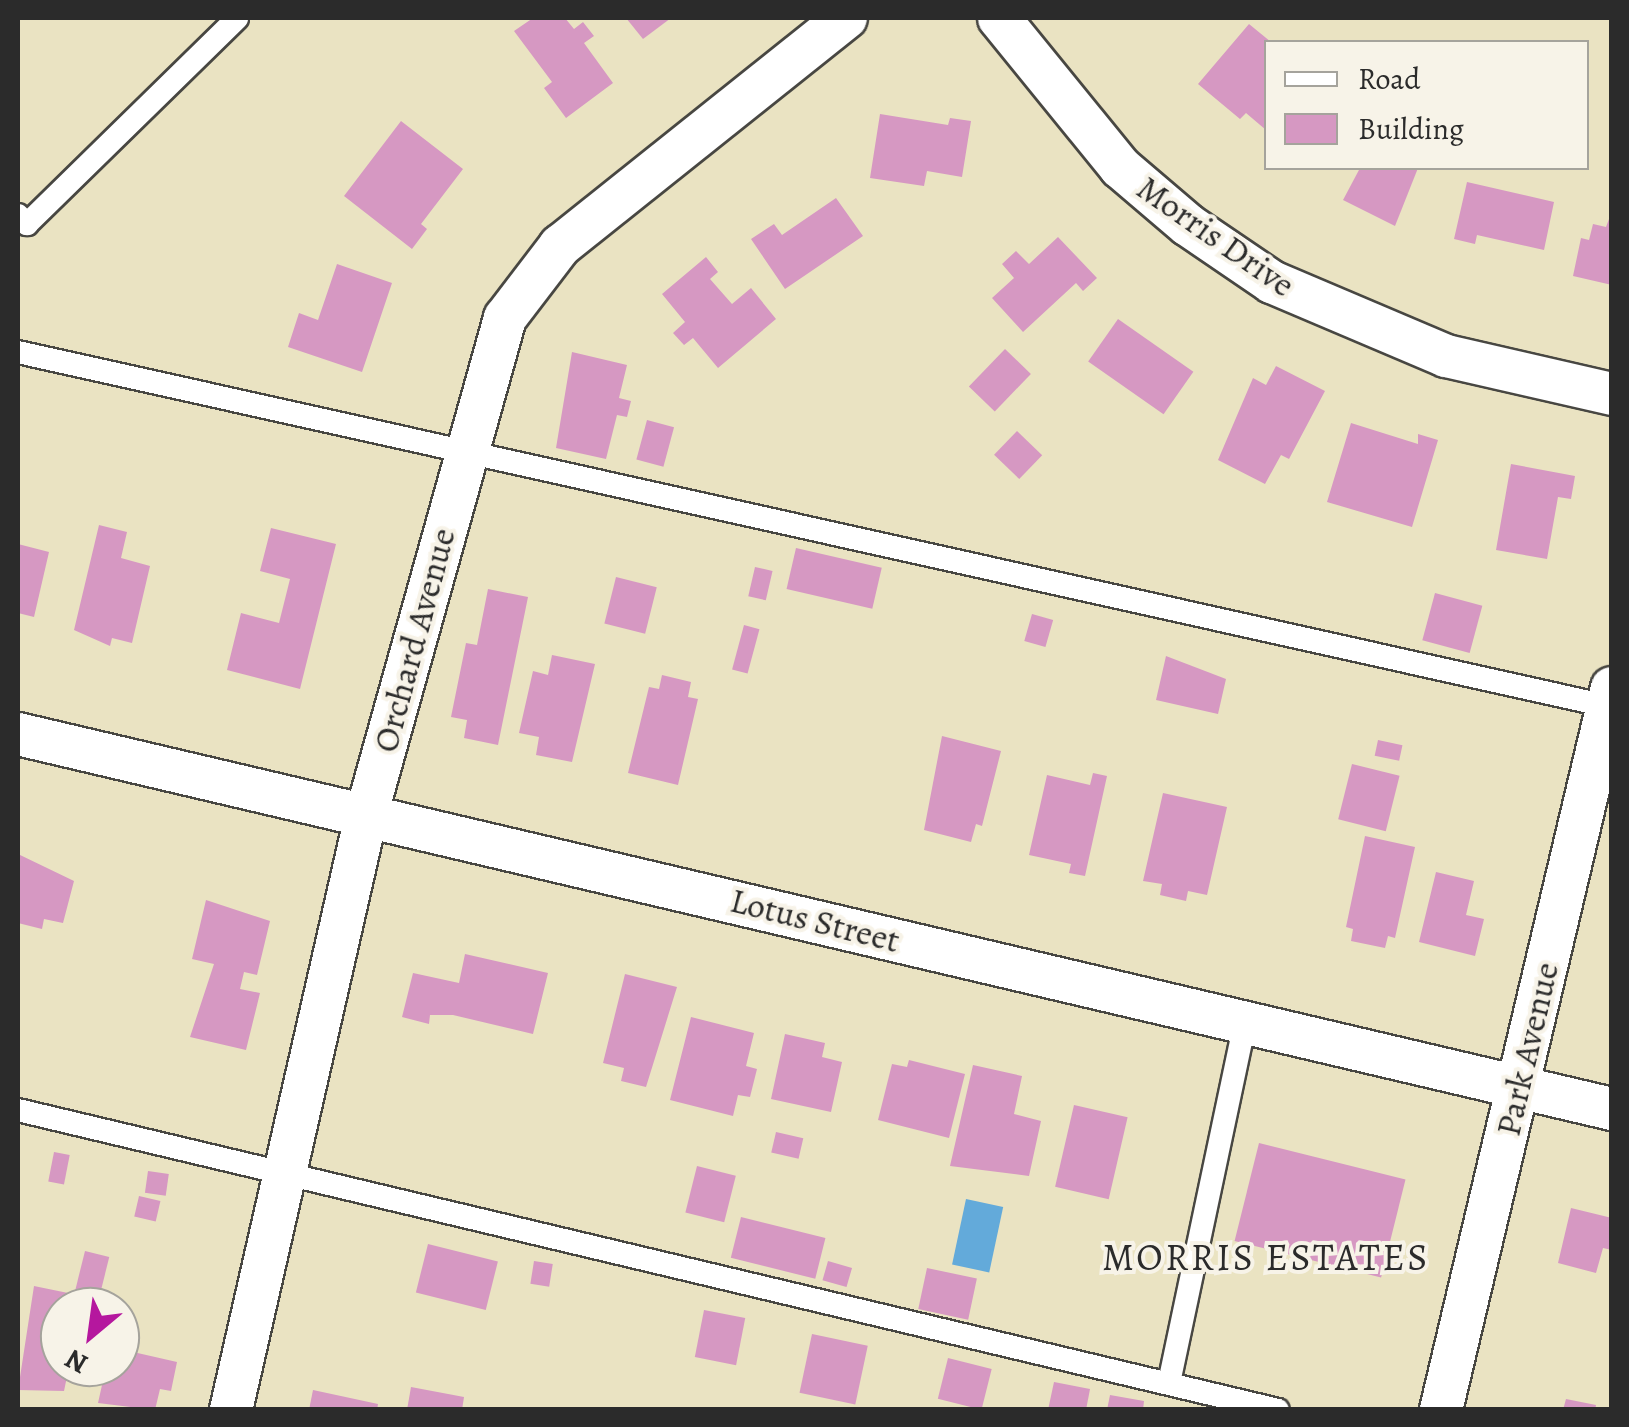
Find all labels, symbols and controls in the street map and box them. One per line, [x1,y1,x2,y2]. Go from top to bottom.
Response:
legend [1264,40,1589,170]
text: Road [1358,59,1420,99]
text: Building [1358,109,1464,149]
street label: Morris Drive [1129,166,1303,306]
street label: Orchard Avenue [364,523,464,757]
street label: Lotus Street [726,879,904,961]
street label: Park Avenue [1487,958,1567,1140]
district label: MORRIS ESTATES [1102,1235,1430,1281]
north arrow [40,1287,140,1387]
text: N [58,1340,95,1383]

